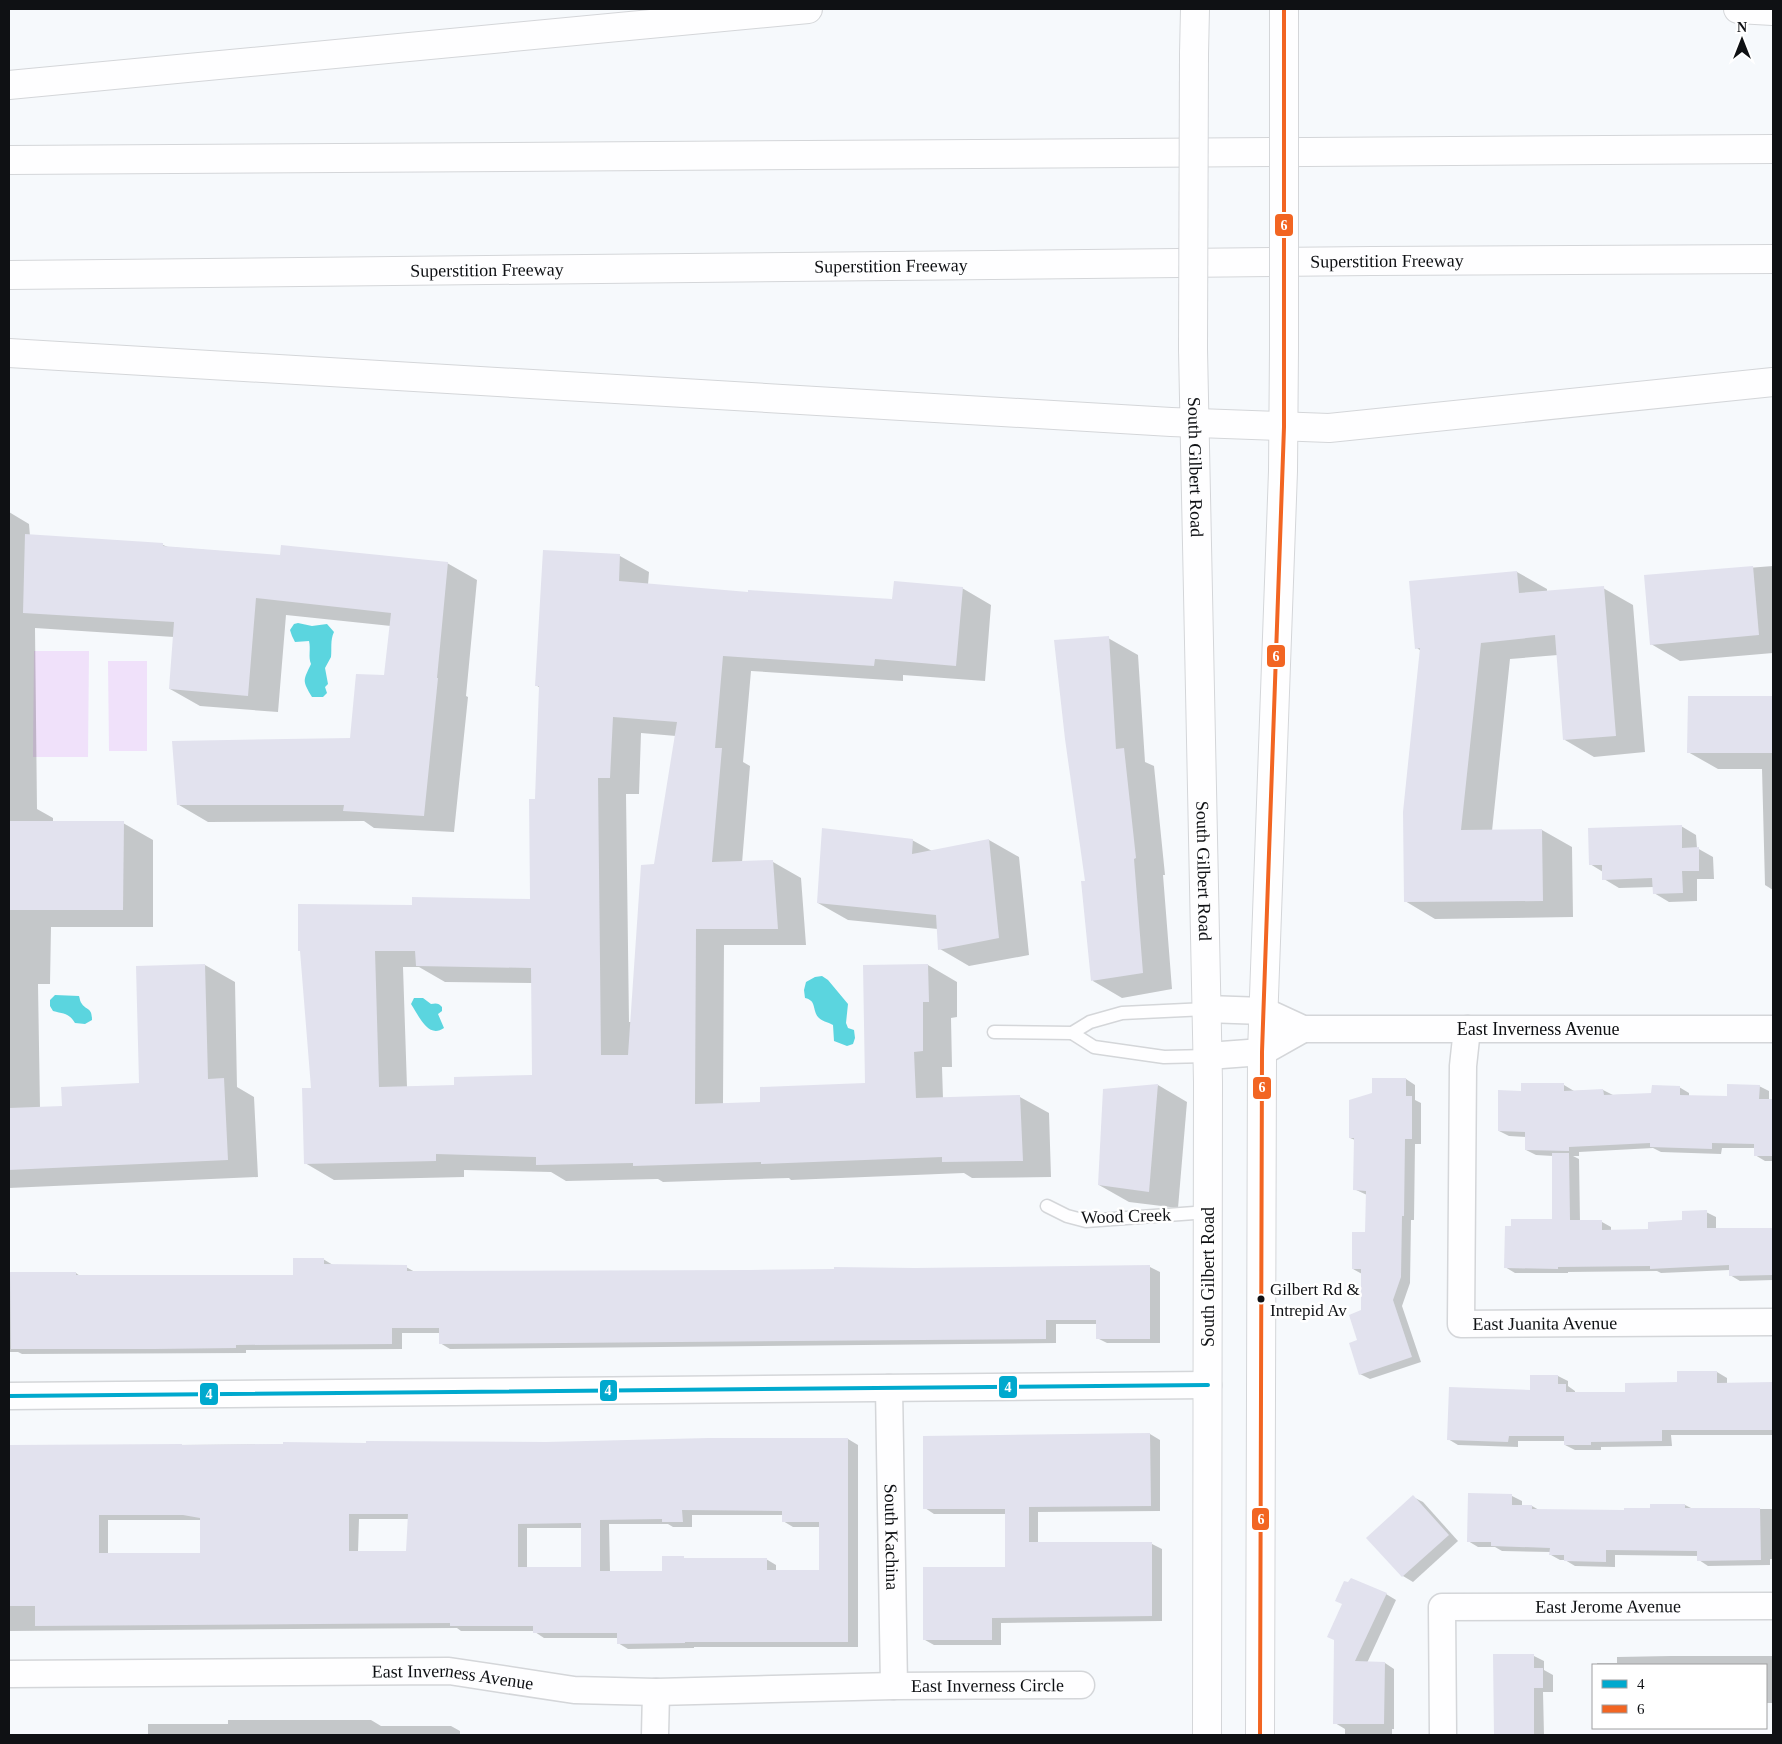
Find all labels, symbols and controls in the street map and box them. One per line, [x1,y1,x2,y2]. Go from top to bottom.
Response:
north arrow [1717,15,1767,65]
text: N [1737,20,1747,35]
line badge: 6 [1274,213,1294,237]
text: 6 [1281,218,1288,233]
street label: Superstition Freeway [1310,251,1464,272]
street label: Superstition Freeway [814,255,968,277]
street label: Superstition Freeway [410,259,564,281]
street label: South Gilbert Road [1184,397,1207,537]
line badge: 6 [1266,644,1286,668]
text: 6 [1273,649,1280,664]
street label: South Gilbert Road [1192,801,1215,941]
street label: East Inverness Avenue [1457,1019,1619,1039]
line badge: 6 [1252,1076,1272,1100]
text: 6 [1259,1080,1266,1095]
street label: Wood Creek [1081,1204,1171,1228]
street label: South Gilbert Road [1198,1207,1218,1347]
place label: Gilbert Rd & Intrepid Av [1270,1280,1360,1320]
marker: Gilbert Rd & Intrepid Av [1256,1294,1266,1304]
street label: East Juanita Avenue [1472,1313,1617,1334]
line badge: 4 [998,1375,1018,1399]
line badge: 4 [599,1379,618,1402]
text: 4 [1005,1380,1012,1395]
line badge: 4 [199,1382,219,1406]
text: 4 [605,1383,612,1398]
text: 4 [206,1387,213,1402]
street label: South Kachina [881,1484,902,1590]
line badge: 6 [1251,1507,1270,1531]
text: 6 [1258,1512,1265,1527]
street label: East Jerome Avenue [1535,1596,1681,1617]
street label: East Inverness Avenue [372,1661,535,1694]
legend [1592,1664,1767,1729]
street label: East Inverness Circle [911,1675,1064,1696]
text: 4 [1637,1676,1645,1692]
text: 6 [1637,1701,1645,1717]

